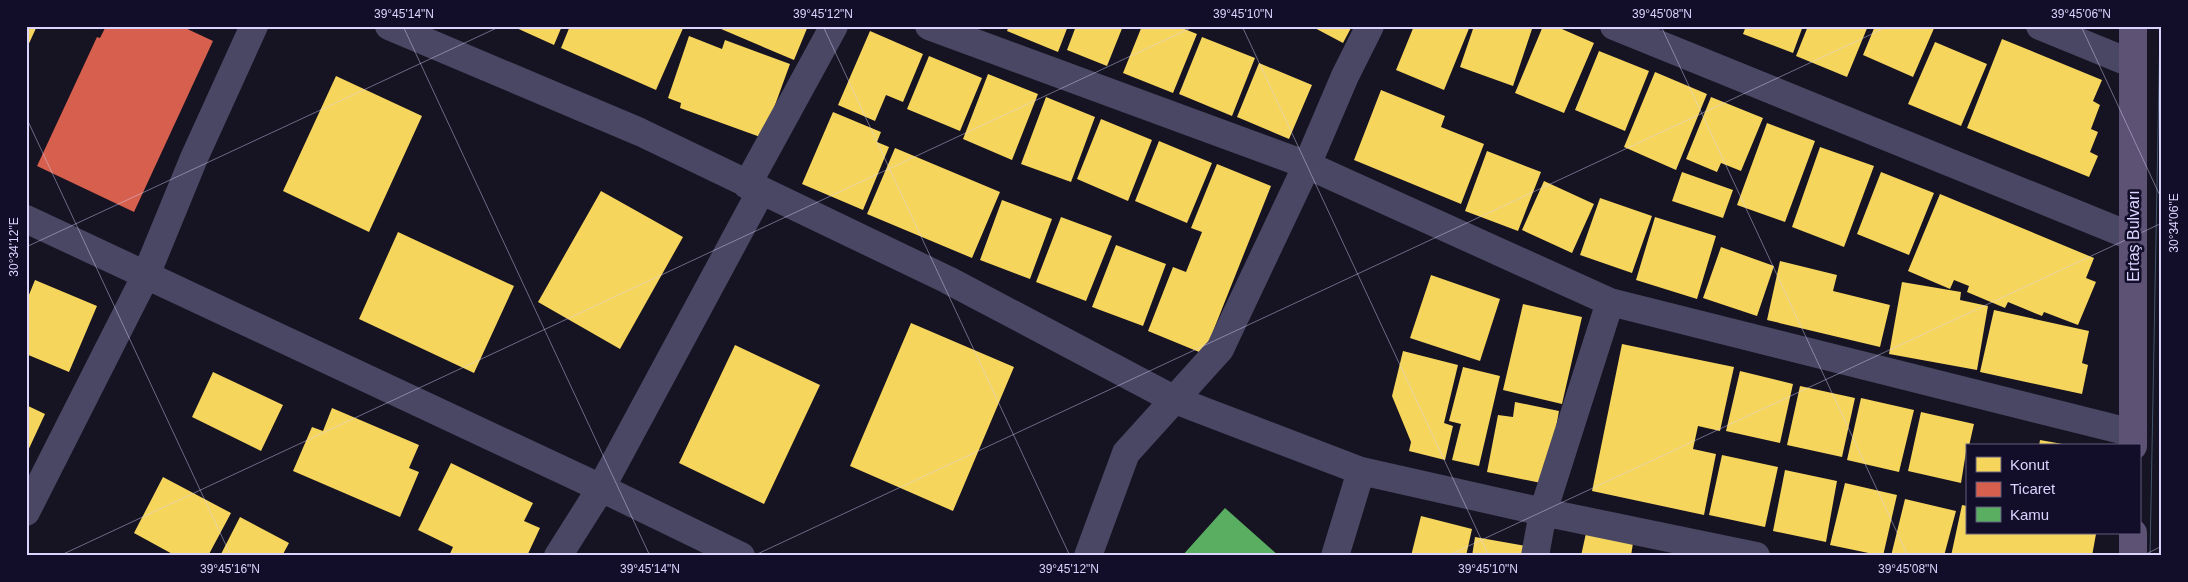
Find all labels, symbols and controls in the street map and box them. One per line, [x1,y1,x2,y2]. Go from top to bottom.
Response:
text: 39°45'14"N [374,7,434,21]
text: 39°45'12"N [793,7,853,21]
text: 39°45'10"N [1213,7,1273,21]
text: 39°45'08"N [1632,7,1692,21]
text: 39°45'06"N [2051,7,2111,21]
street label: Ertaş Bulvarı [2125,190,2142,282]
text: 30°34'06"E [2167,193,2181,253]
text: 30°34'12"E [7,217,21,277]
legend [1966,444,2140,534]
text: Konut [2010,456,2050,473]
text: Ticaret [2010,480,2056,497]
text: Kamu [2010,506,2049,523]
text: 39°45'16"N [200,562,260,576]
text: 39°45'14"N [620,562,680,576]
text: 39°45'12"N [1039,562,1099,576]
text: 39°45'10"N [1458,562,1518,576]
text: 39°45'08"N [1878,562,1938,576]

